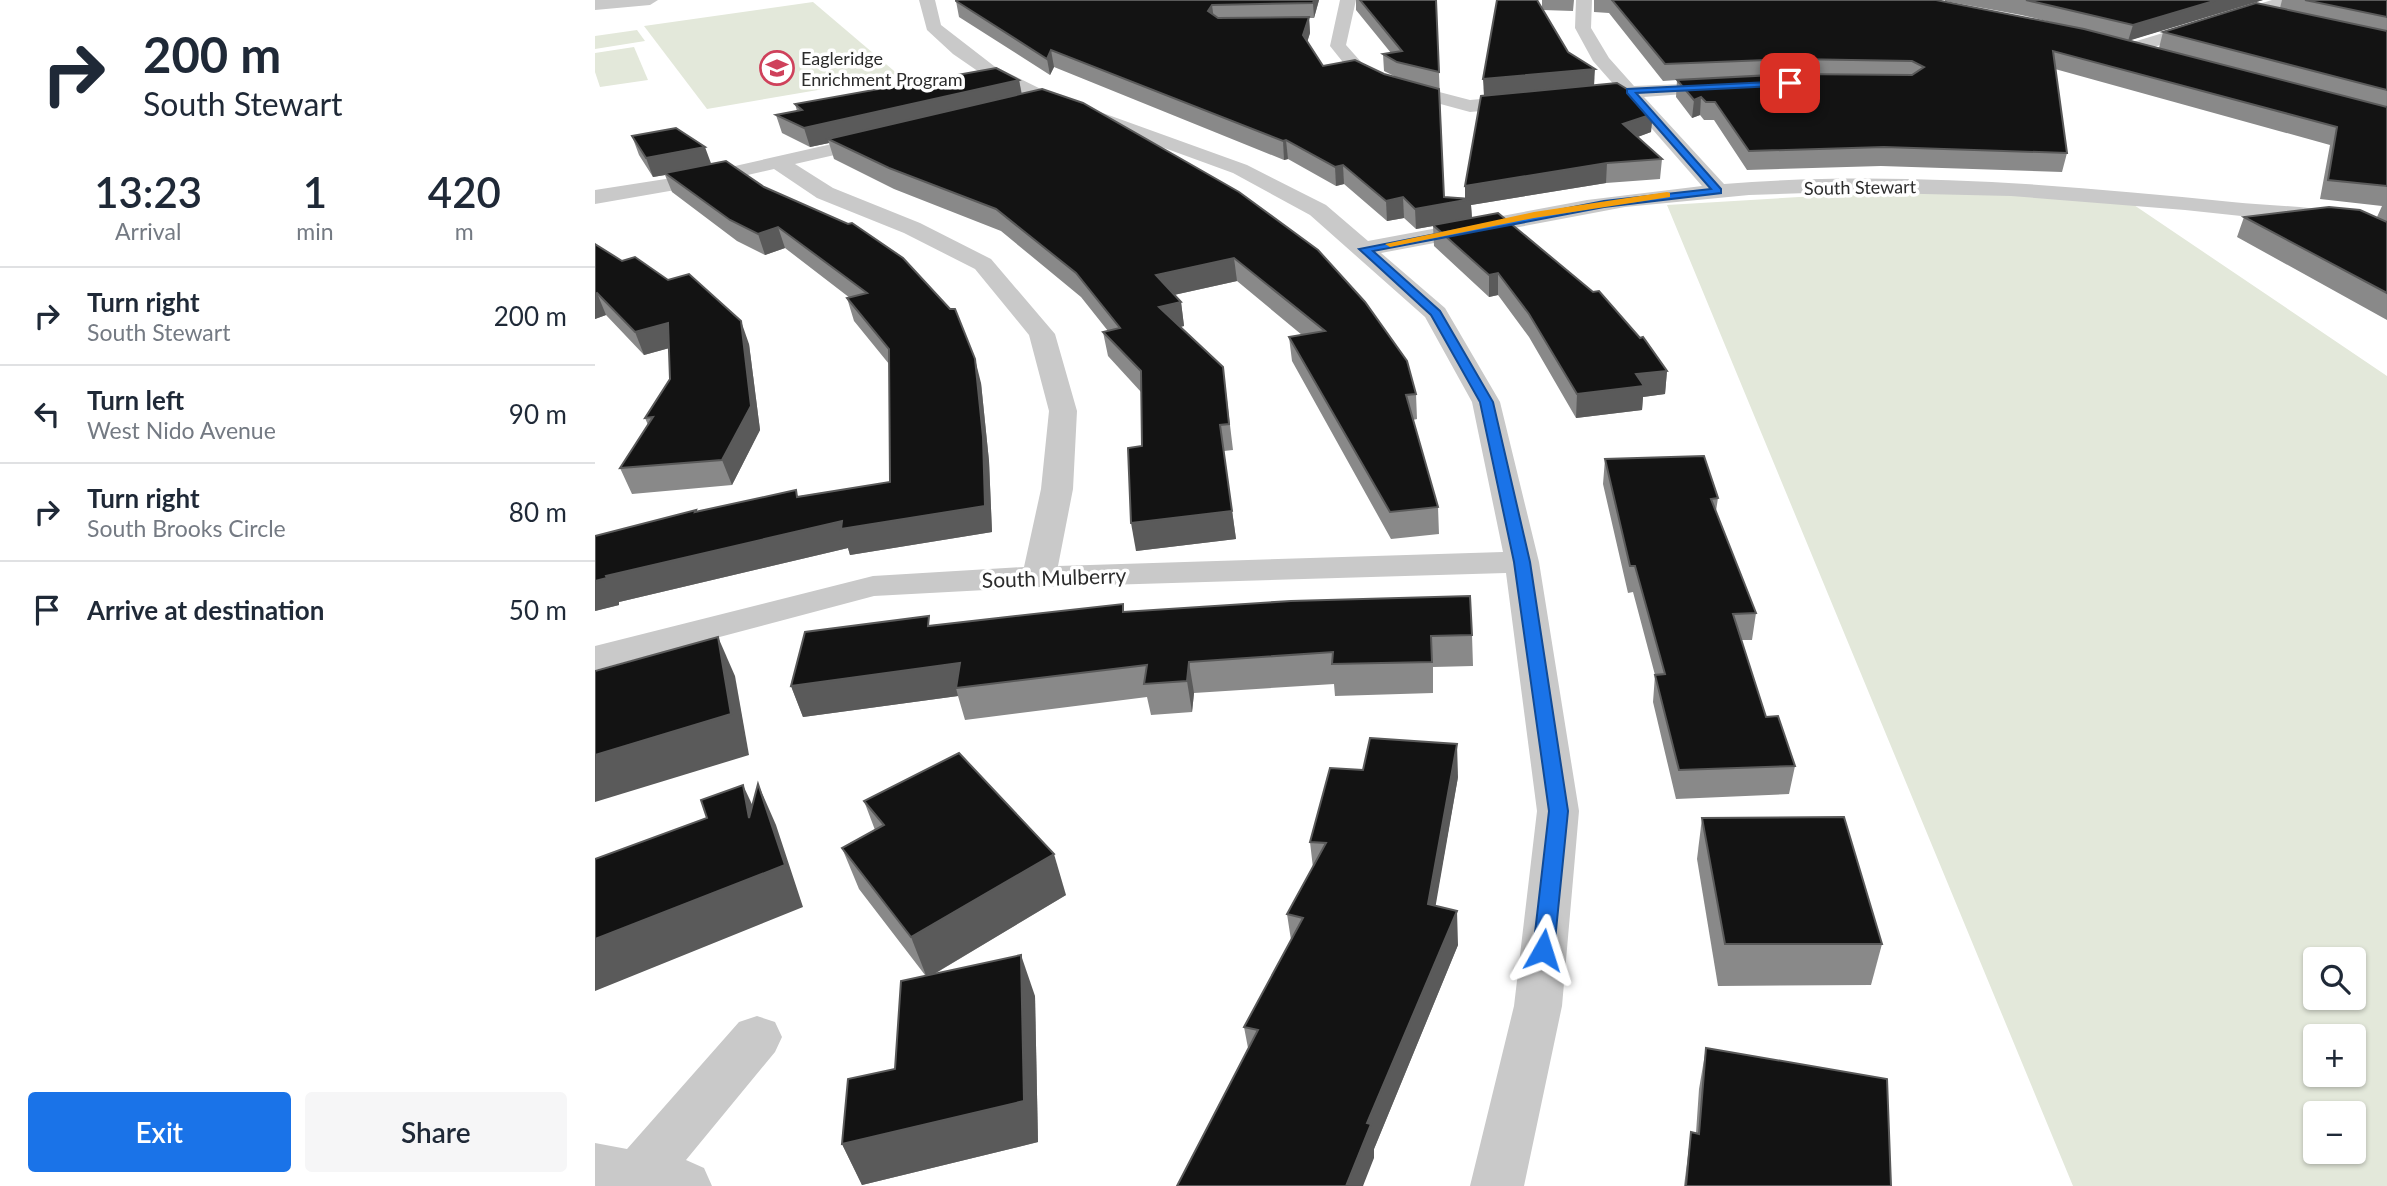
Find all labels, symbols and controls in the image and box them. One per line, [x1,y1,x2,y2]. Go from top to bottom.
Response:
text: 200 m [143,25,281,83]
icon: right [28,28,119,119]
place label: Eagleridge Enrichment Program [801,47,963,90]
school or university icon: Eagleridge Enrichment Program [758,49,796,87]
pin [1760,53,1820,113]
icon: arrive [1771,64,1809,102]
text: South Stewart [143,84,343,123]
text: 13:23 [94,167,202,217]
text: 1 [303,167,327,217]
text: 420 [428,167,501,217]
street label: South Stewart [1804,175,1917,199]
text: Arrival [115,217,181,245]
text: min [296,217,334,245]
text: m [455,217,474,245]
text: Turn right [87,286,200,318]
icon: right [28,297,66,335]
text: 200 m [494,300,567,332]
text: South Stewart [87,318,230,346]
text: Turn left [87,384,184,416]
icon: left [28,395,66,433]
text: 90 m [509,398,567,430]
text: West Nido Avenue [87,416,276,444]
text: Turn right [87,482,200,514]
icon: right [28,493,66,531]
text: 80 m [509,496,567,528]
text: South Brooks Circle [87,514,286,542]
street label: South Mulberry [981,562,1127,592]
icon: arrive [28,591,66,629]
text: Arrive at destination [87,594,324,626]
text: 50 m [509,594,567,626]
position arrow [1506,913,1580,987]
map controls [2303,947,2366,1164]
button: search [2303,947,2366,1010]
button: + [2303,1024,2366,1087]
button: Exit [28,1092,291,1172]
button: Share [305,1092,567,1172]
button: − [2303,1101,2366,1164]

